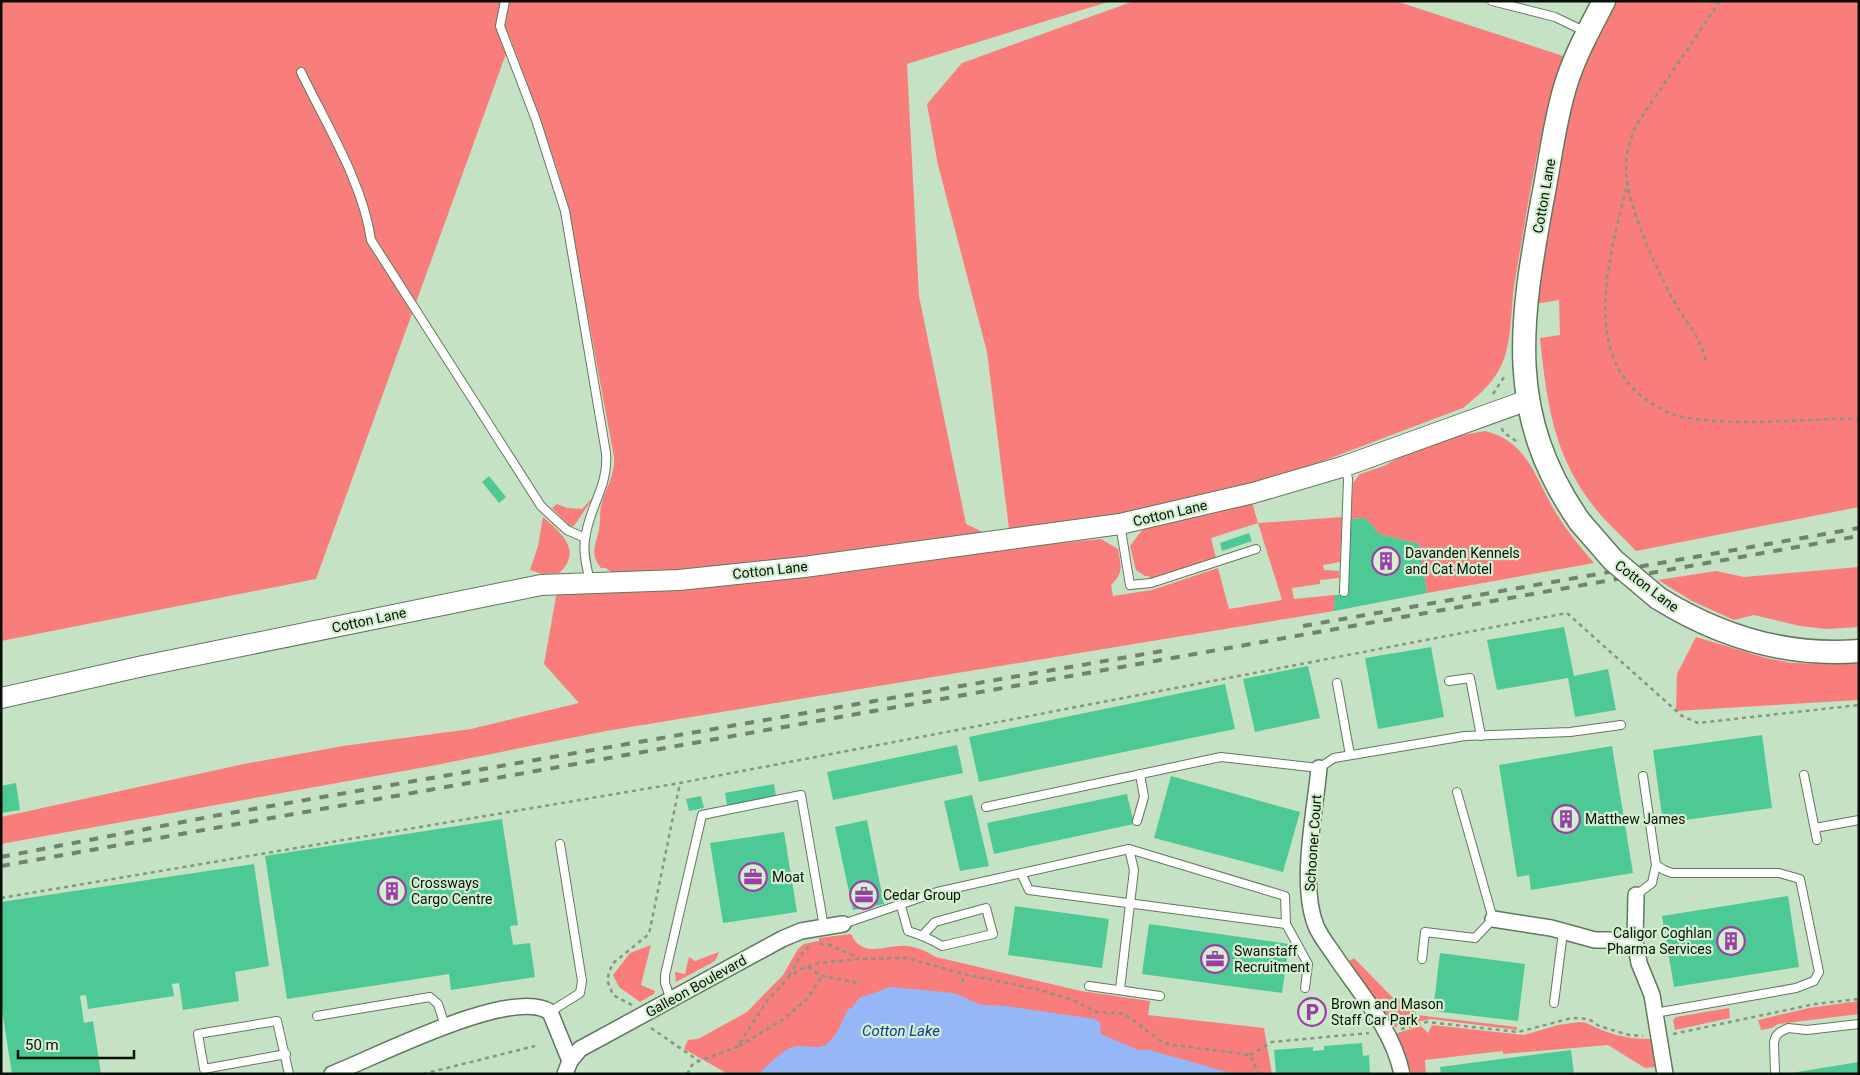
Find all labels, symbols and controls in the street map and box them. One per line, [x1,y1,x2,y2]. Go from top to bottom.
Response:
street label: Cotton Lane [1530,157,1558,235]
street label: Cotton Lane [1131,497,1209,529]
place label: Davanden Kennels and Cat Motel [1405,545,1520,577]
building icon: Davanden Kennels and Cat Motel [1371,546,1401,576]
street label: Cotton Lane [1612,557,1682,615]
street label: Cotton Lane [732,558,808,582]
street label: Cotton Lane [330,604,408,636]
street label: Schooner Court [1302,794,1324,892]
building icon: Matthew James [1551,804,1581,834]
place label: Matthew James [1585,811,1685,827]
office icon: Moat [738,862,768,892]
place label: Moat [772,869,805,885]
place label: Crossways Cargo Centre [411,875,493,907]
building icon: Crossways Cargo Centre [377,876,407,906]
office icon: Cedar Group [849,880,879,910]
place label: Cedar Group [883,887,961,903]
place label: Caligor Coghlan Pharma Services [1607,925,1712,957]
building icon: Caligor Coghlan Pharma Services [1716,926,1746,956]
place label: Swanstaff Recruitment [1234,943,1310,975]
office icon: Swanstaff Recruitment [1200,944,1230,974]
street label: Galleon Boulevard [643,952,749,1020]
place label: Brown and Mason Staff Car Park [1331,996,1444,1028]
parking icon: Brown and Mason Staff Car Park [1297,997,1327,1027]
water label: Cotton Lake [862,1022,940,1040]
scale bar [18,1028,134,1060]
text: 50 m [25,1036,59,1054]

